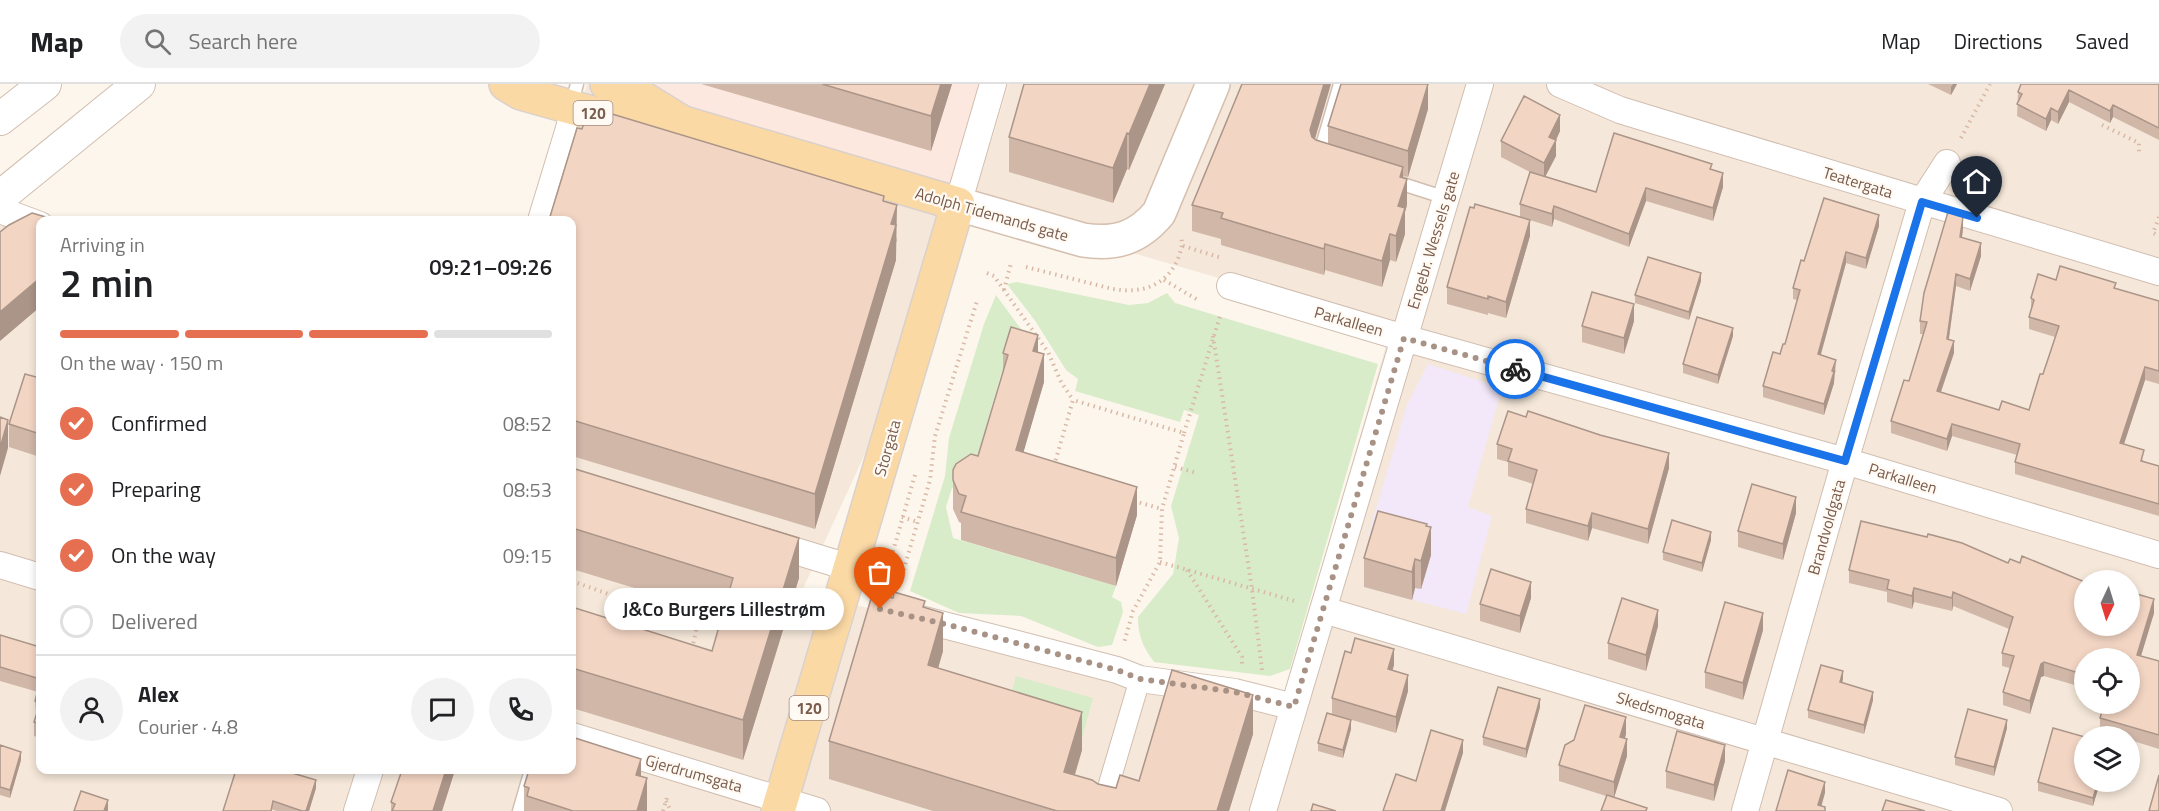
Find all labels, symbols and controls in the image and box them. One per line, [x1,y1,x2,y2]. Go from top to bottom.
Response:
search box [120,14,540,68]
text: Map [30,20,84,63]
text: Search here [189,24,298,58]
icon: search [141,25,174,58]
text: Map [1881,25,1921,57]
text: Directions [1954,25,2043,57]
text: Saved [2076,25,2129,57]
road number: 120 [574,101,612,125]
pin [1951,156,2002,218]
street label: Teatergata [1820,160,1896,204]
icon: home [1960,165,1993,198]
street label: Engebr. Wessels gate [1401,168,1465,312]
street label: Adolph Tidemands gate [913,181,1071,247]
text: Arriving in [60,229,145,260]
text: 09:21–09:26 [429,250,552,284]
text: 2 min [60,253,154,312]
street label: Parkalleen [1312,300,1386,342]
courier [1485,339,1545,399]
text: On the way · 150 m [60,347,223,378]
icon: bike [1499,353,1532,386]
text: Confirmed [111,406,207,440]
icon: check [60,407,93,440]
text: 08:52 [503,408,552,439]
street label: Storgata [867,417,907,479]
street label: Parkalleen [1866,456,1940,500]
text: Preparing [111,472,201,506]
icon: check [60,473,93,506]
text: 08:53 [503,474,552,505]
street label: Brandvoldgata [1801,476,1851,578]
text: On the way [111,538,216,572]
icon: check [60,539,93,572]
text: 09:15 [503,540,552,571]
pin [854,547,905,609]
icon: bag [863,556,896,589]
north arrow [2074,570,2140,636]
map controls [2074,570,2140,792]
callout: J&Co Burgers Lillestrøm [604,588,844,630]
text: J&Co Burgers Lillestrøm [622,593,826,624]
text: Delivered [111,604,198,638]
button: locate [2074,648,2140,714]
text: Alex [138,677,179,711]
button: person [60,678,123,741]
button: chat [411,678,474,741]
button: phone [489,678,552,741]
street label: Skedsmogata [1614,685,1708,735]
road number: 120 [790,696,828,720]
text: Courier · 4.8 [138,711,238,742]
button: layers [2074,726,2140,792]
street label: Gjerdrumsgata [643,748,745,798]

